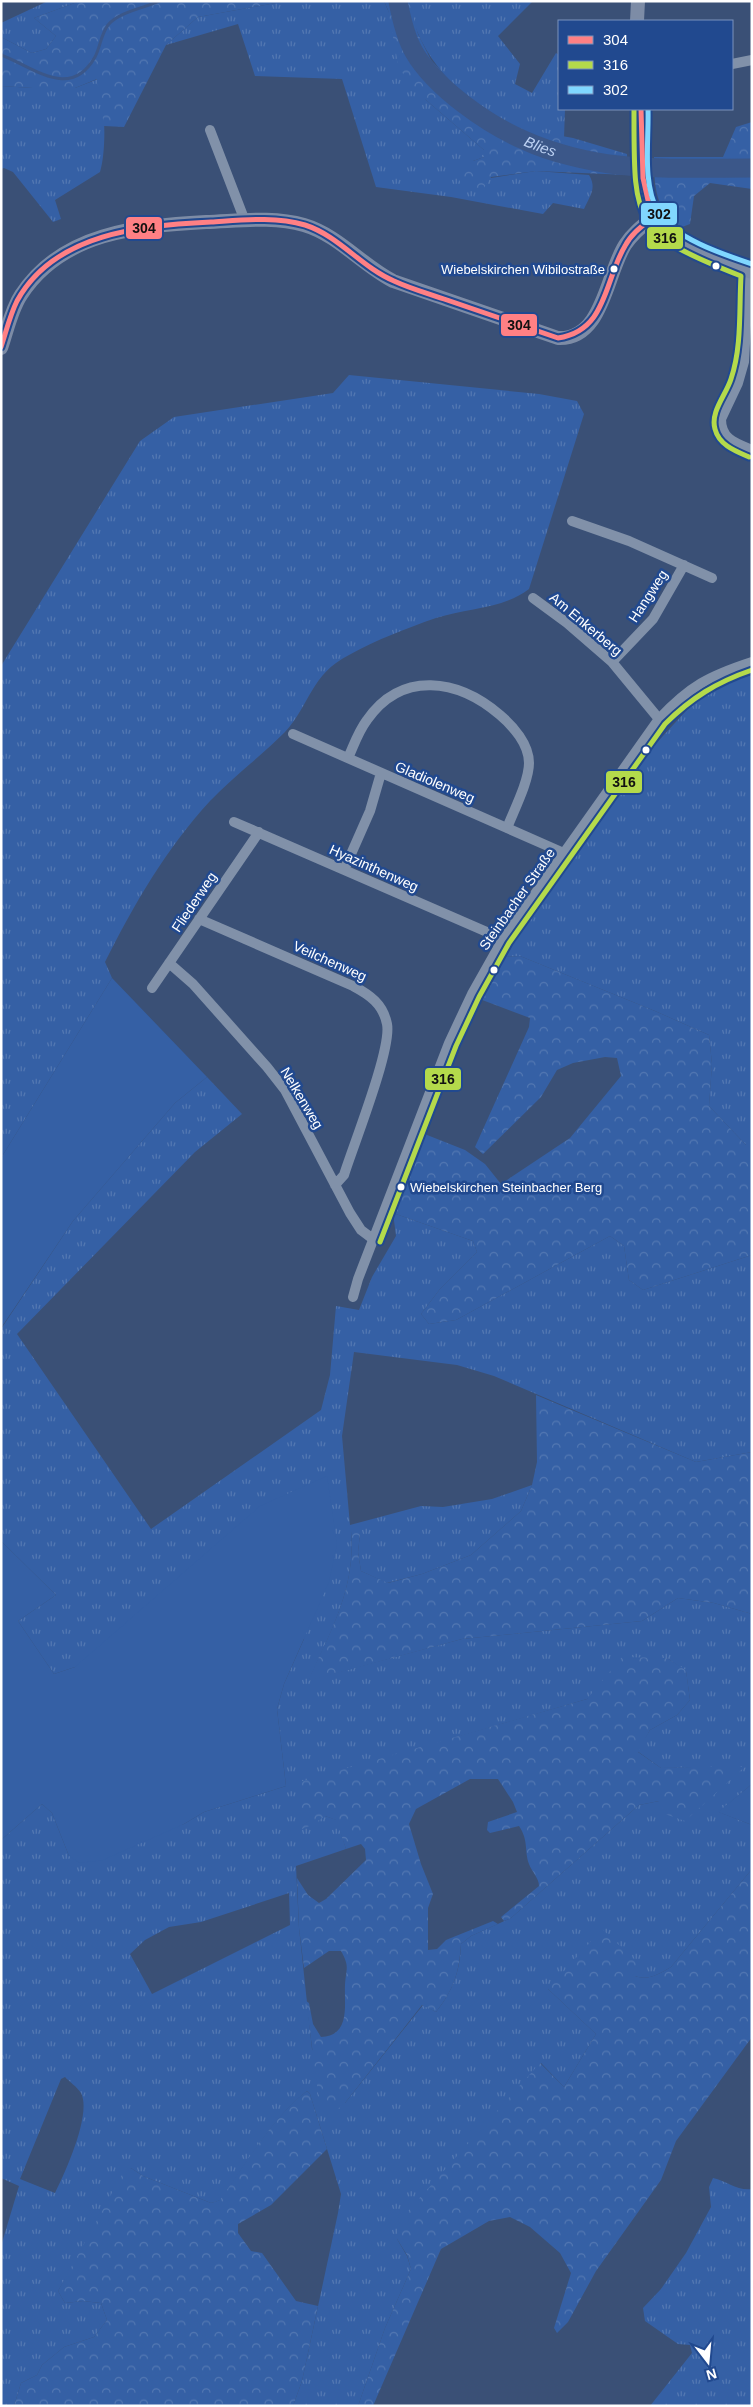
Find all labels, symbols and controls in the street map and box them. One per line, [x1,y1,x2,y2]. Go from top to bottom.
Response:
legend [558,20,733,110]
text: 304 [603,31,628,48]
text: 316 [603,56,628,73]
text: 302 [603,81,628,98]
water label: Blies [522,132,559,160]
line badge: 302 [640,202,678,226]
text: 302 [647,206,671,222]
line badge: 304 [125,216,163,240]
text: 304 [132,220,156,236]
line badge: 316 [646,226,684,250]
text: 316 [653,230,677,246]
unlabelled marker [711,261,721,271]
place label: Wiebelskirchen Wibilostraße [441,262,605,277]
marker: Wiebelskirchen Wibilostraße [609,264,619,274]
line badge: 304 [500,313,538,337]
text: 304 [507,317,531,333]
street label: Hangweg [625,567,671,625]
street label: Am Enkerberg [547,589,625,659]
unlabelled marker [641,745,651,755]
street label: Gladiolenweg [393,758,477,806]
line badge: 316 [605,770,643,794]
text: 316 [612,774,636,790]
street label: Hyazinthenweg [327,841,421,895]
street label: Steinbacher Straße [476,845,558,953]
street label: Fliederweg [168,869,220,935]
street label: Veilchenweg [291,938,369,984]
unlabelled marker [489,965,499,975]
street label: Nelkenweg [277,1064,327,1132]
line badge: 316 [424,1067,462,1091]
text: 316 [431,1071,455,1087]
place label: Wiebelskirchen Steinbacher Berg [410,1180,602,1195]
marker: Wiebelskirchen Steinbacher Berg [396,1182,406,1192]
north arrow [683,2337,733,2387]
text: N [705,2365,719,2384]

